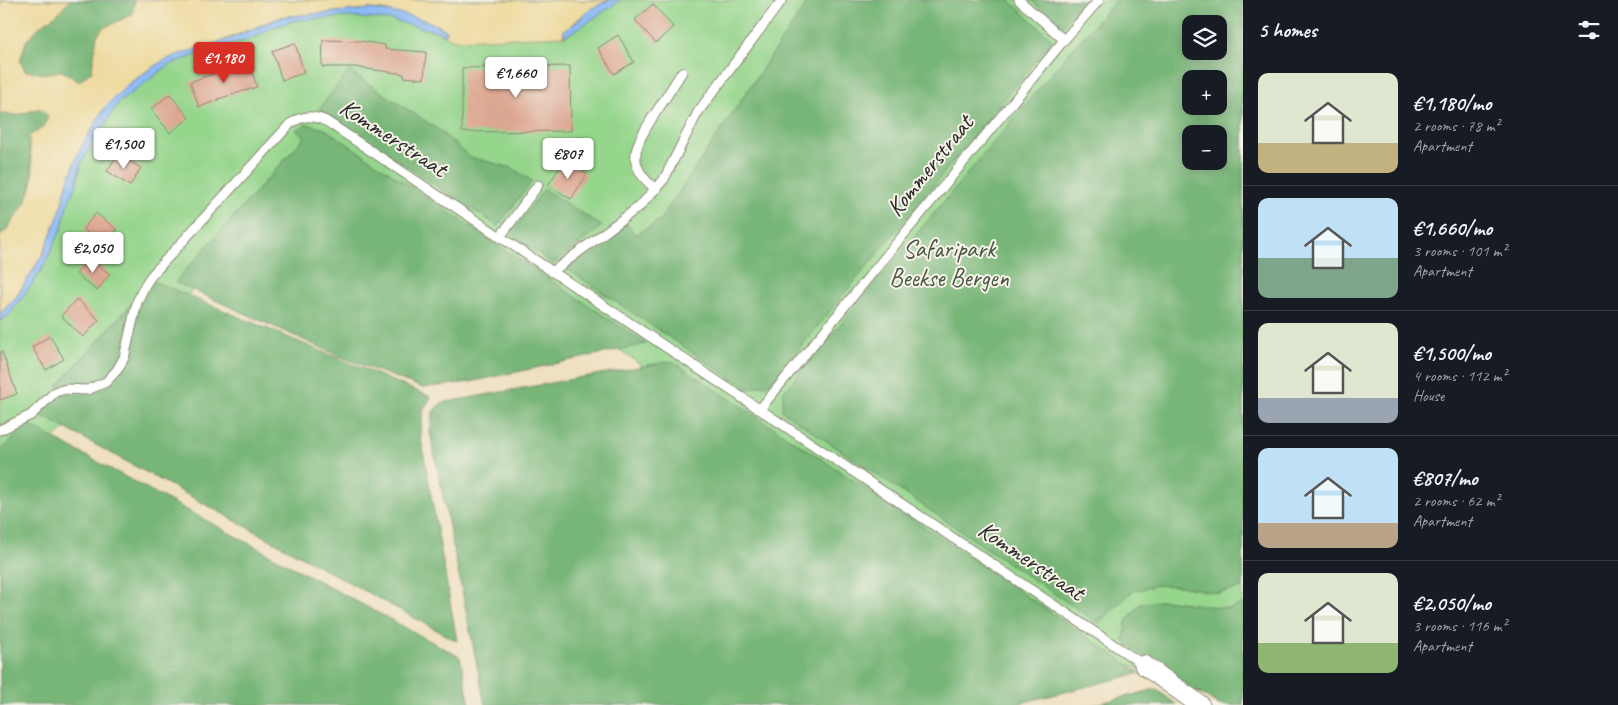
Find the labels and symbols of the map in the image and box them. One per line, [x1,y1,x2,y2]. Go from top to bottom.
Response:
pin: €1,180 [183,42,265,84]
pin: €1,660 [475,56,557,99]
street label: Kommerstraat [334,91,455,186]
street label: Kommerstraat [879,106,982,223]
pin: €1,500 [83,128,165,170]
pin: €807 [538,138,598,180]
pin: €2,050 [52,232,134,274]
park label: Safaripark Beekse Bergen [889,233,1009,294]
street label: Kommerstraat [972,514,1093,610]

